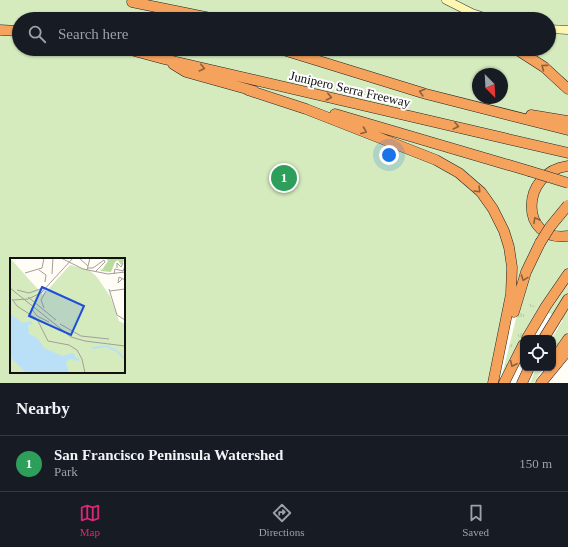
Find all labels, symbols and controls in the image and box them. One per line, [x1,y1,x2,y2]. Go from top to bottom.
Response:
search box [12,12,556,56]
icon: search [26,23,48,45]
text: Search here [58,26,128,42]
one-way arrow [199,63,205,71]
one-way arrow [541,64,548,71]
street label: Junipero Serra Freeway [288,68,412,110]
north arrow [472,68,508,104]
one-way arrow [418,88,425,97]
one-way arrow [325,92,332,101]
one-way arrow [452,122,459,130]
one-way arrow [360,127,367,135]
your location [379,145,399,165]
pin: 1 [271,163,297,193]
one-way arrow [474,185,481,193]
one-way arrow [533,217,540,224]
inset map [10,258,125,373]
one-way arrow [520,275,528,282]
map controls [520,335,556,371]
button: locate [520,335,556,371]
one-way arrow [510,359,518,367]
text: Nearby [16,399,70,418]
text: San Francisco Peninsula Watershed [54,447,283,463]
text: 1 [26,456,32,471]
text: 150 m [519,456,552,471]
text: Park [54,464,78,479]
tab: Map [79,502,101,538]
tab: Directions [259,502,304,538]
tab: Saved [462,502,489,538]

